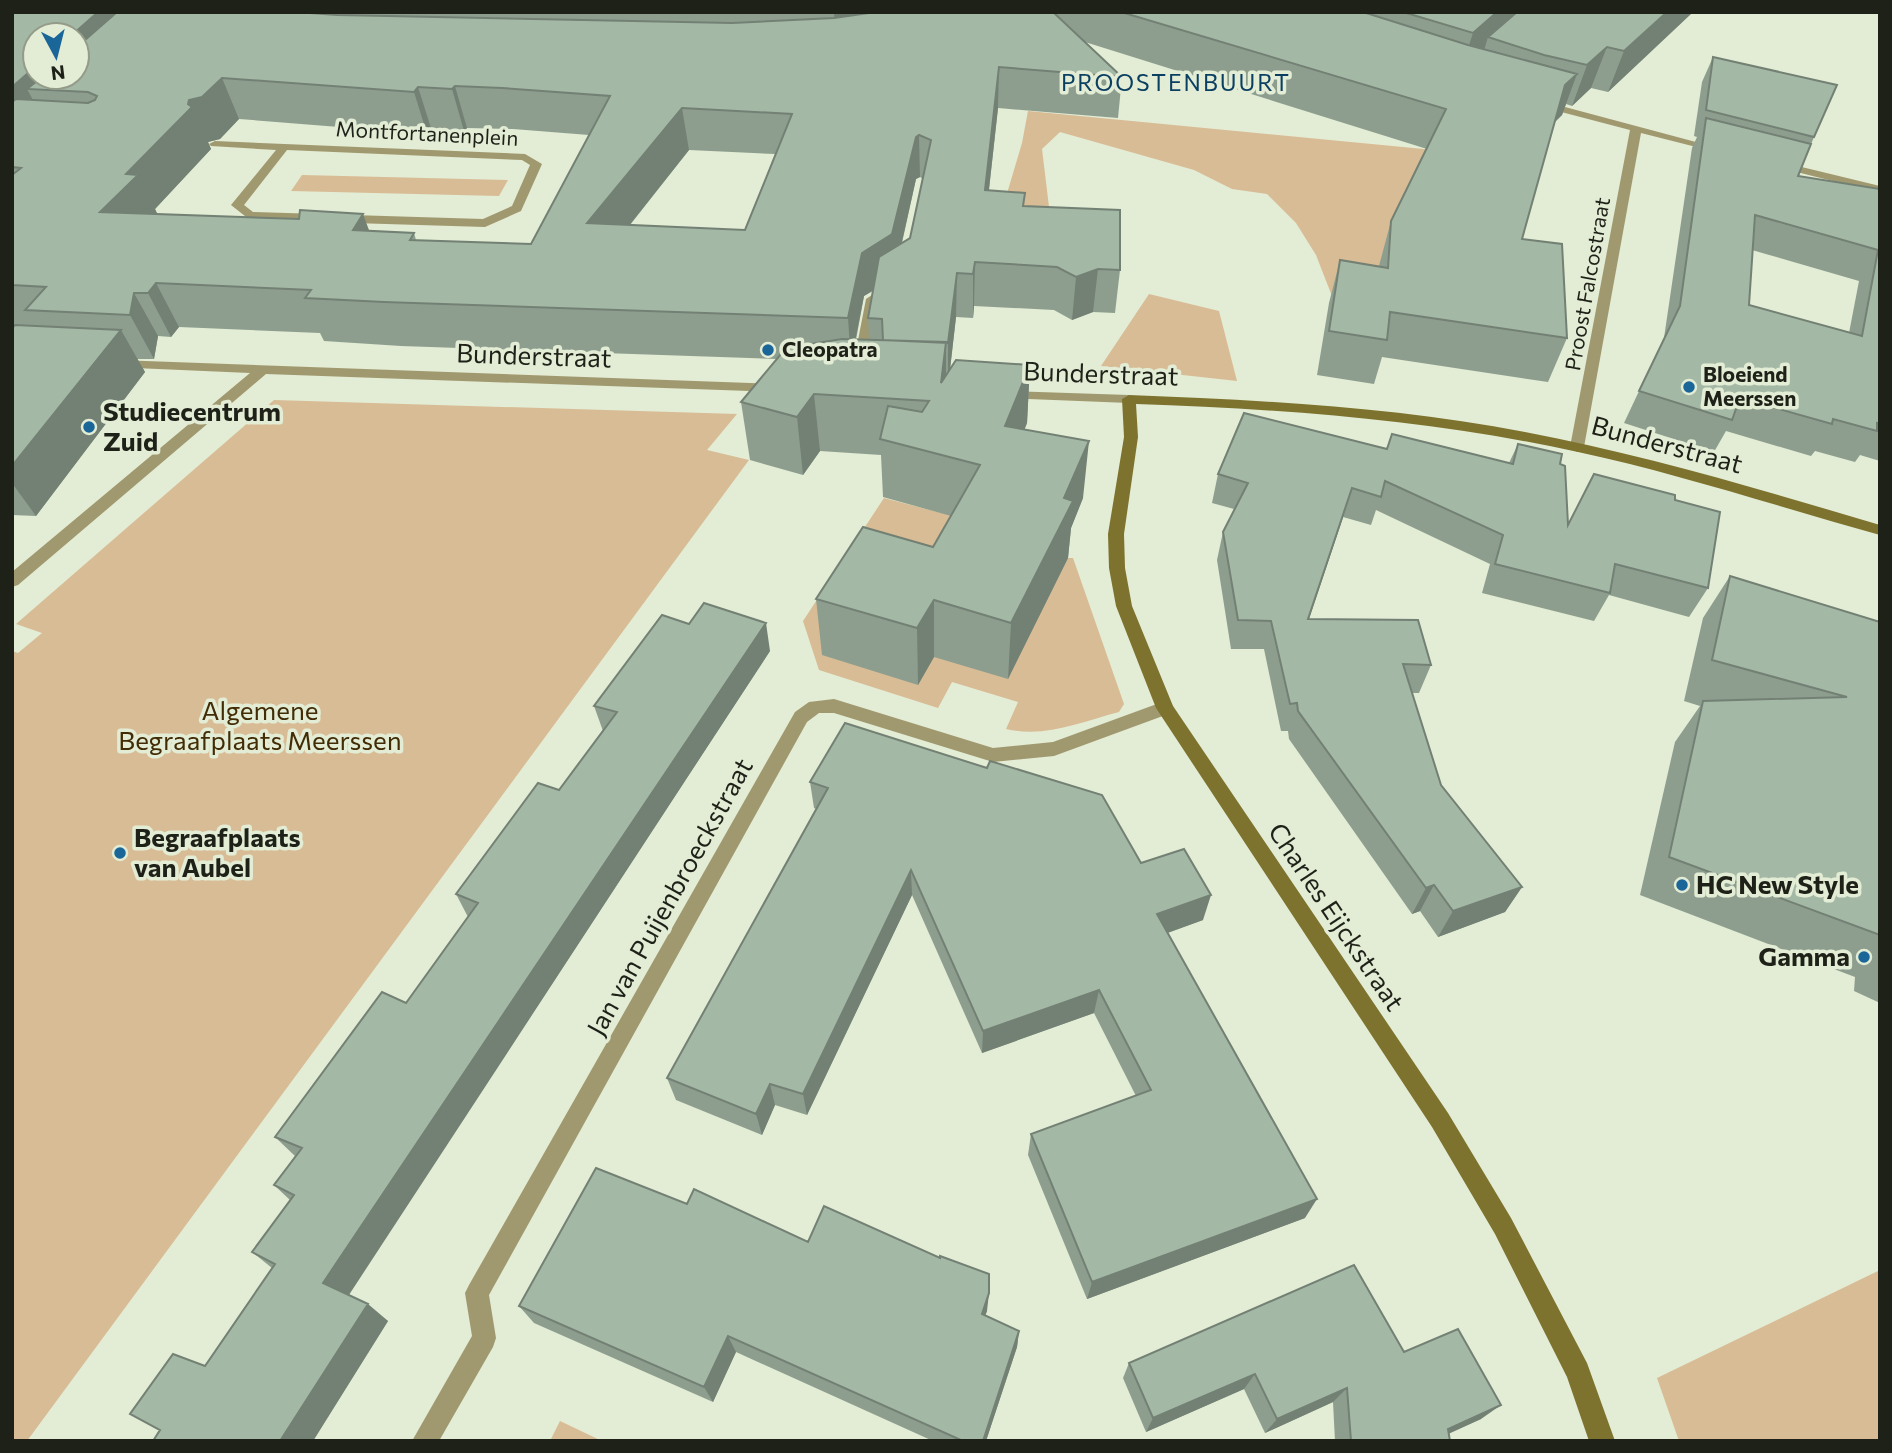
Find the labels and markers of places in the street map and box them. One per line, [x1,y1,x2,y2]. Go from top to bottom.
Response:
place label: Cleopatra [782,336,878,361]
marker: Cleopatra [760,342,776,358]
place label: Bloeiend Meerssen [1703,361,1796,410]
marker: Bloeiend Meerssen [1681,379,1697,395]
place label: Studiecentrum Zuid [103,395,281,456]
marker: Studiecentrum Zuid [81,419,97,435]
place label: Begraafplaats van Aubel [134,821,301,882]
marker: Begraafplaats van Aubel [112,845,128,861]
place label: HC New Style [1696,868,1859,899]
marker: HC New Style [1674,877,1690,893]
place label: Gamma [1758,940,1850,971]
marker: Gamma [1856,949,1872,965]

